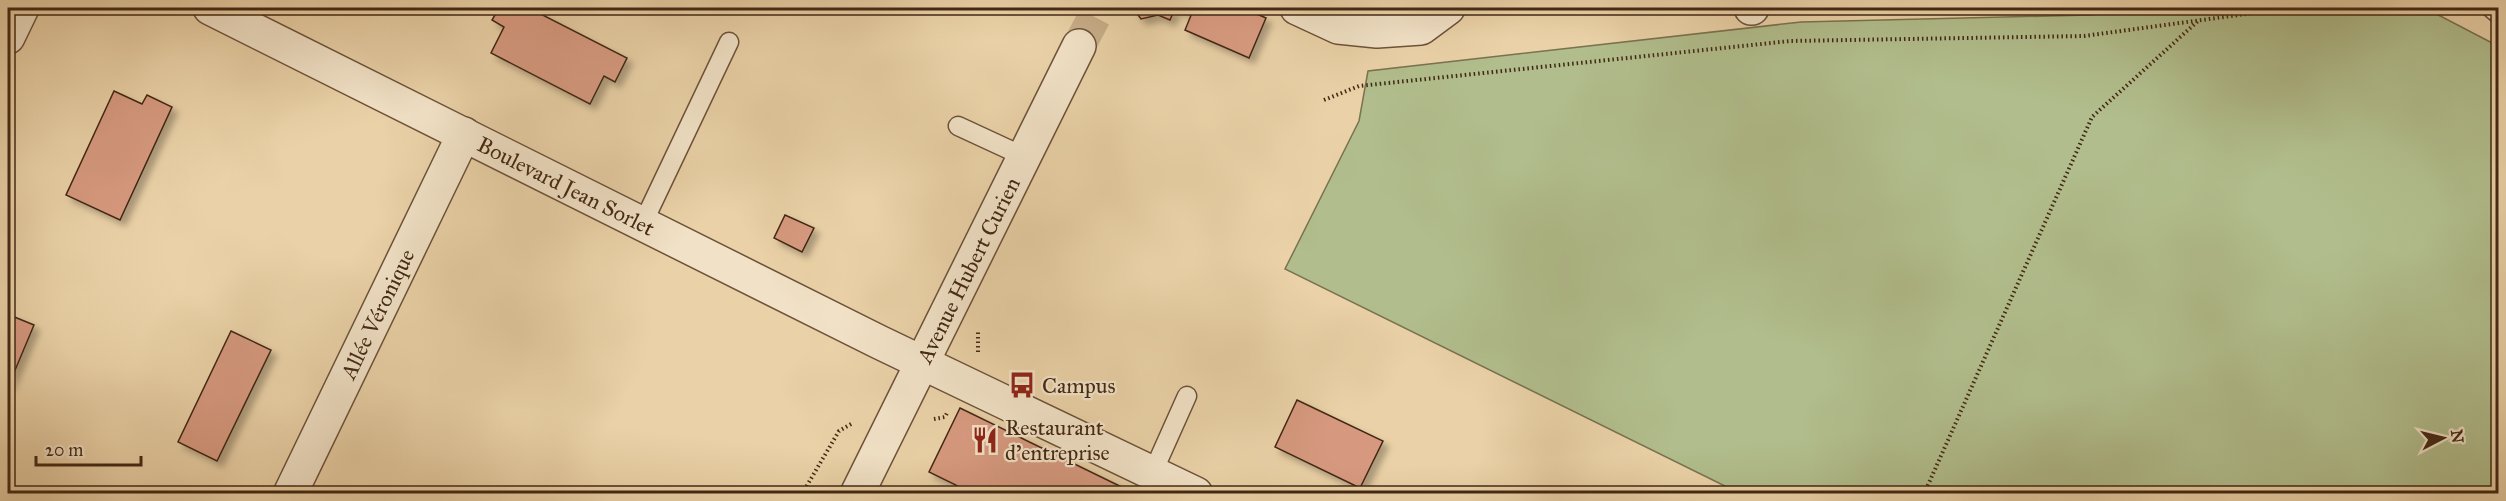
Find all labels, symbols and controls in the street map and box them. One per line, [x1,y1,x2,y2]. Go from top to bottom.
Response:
street label: Boulevard Jean Sorlet [473,130,659,241]
street label: Avenue Hubert Curien [910,172,1025,368]
street label: Allée Véronique [334,244,420,384]
bus stop icon: Campus [1007,370,1037,400]
place label: Campus [1042,372,1116,399]
north arrow [2413,408,2473,468]
place label: Restaurant d'entreprise [1005,414,1110,466]
restaurant icon: Restaurant d'entreprise [970,425,1000,455]
text: N [2447,428,2468,445]
scale bar [36,429,141,467]
text: 20 m [45,439,83,461]

